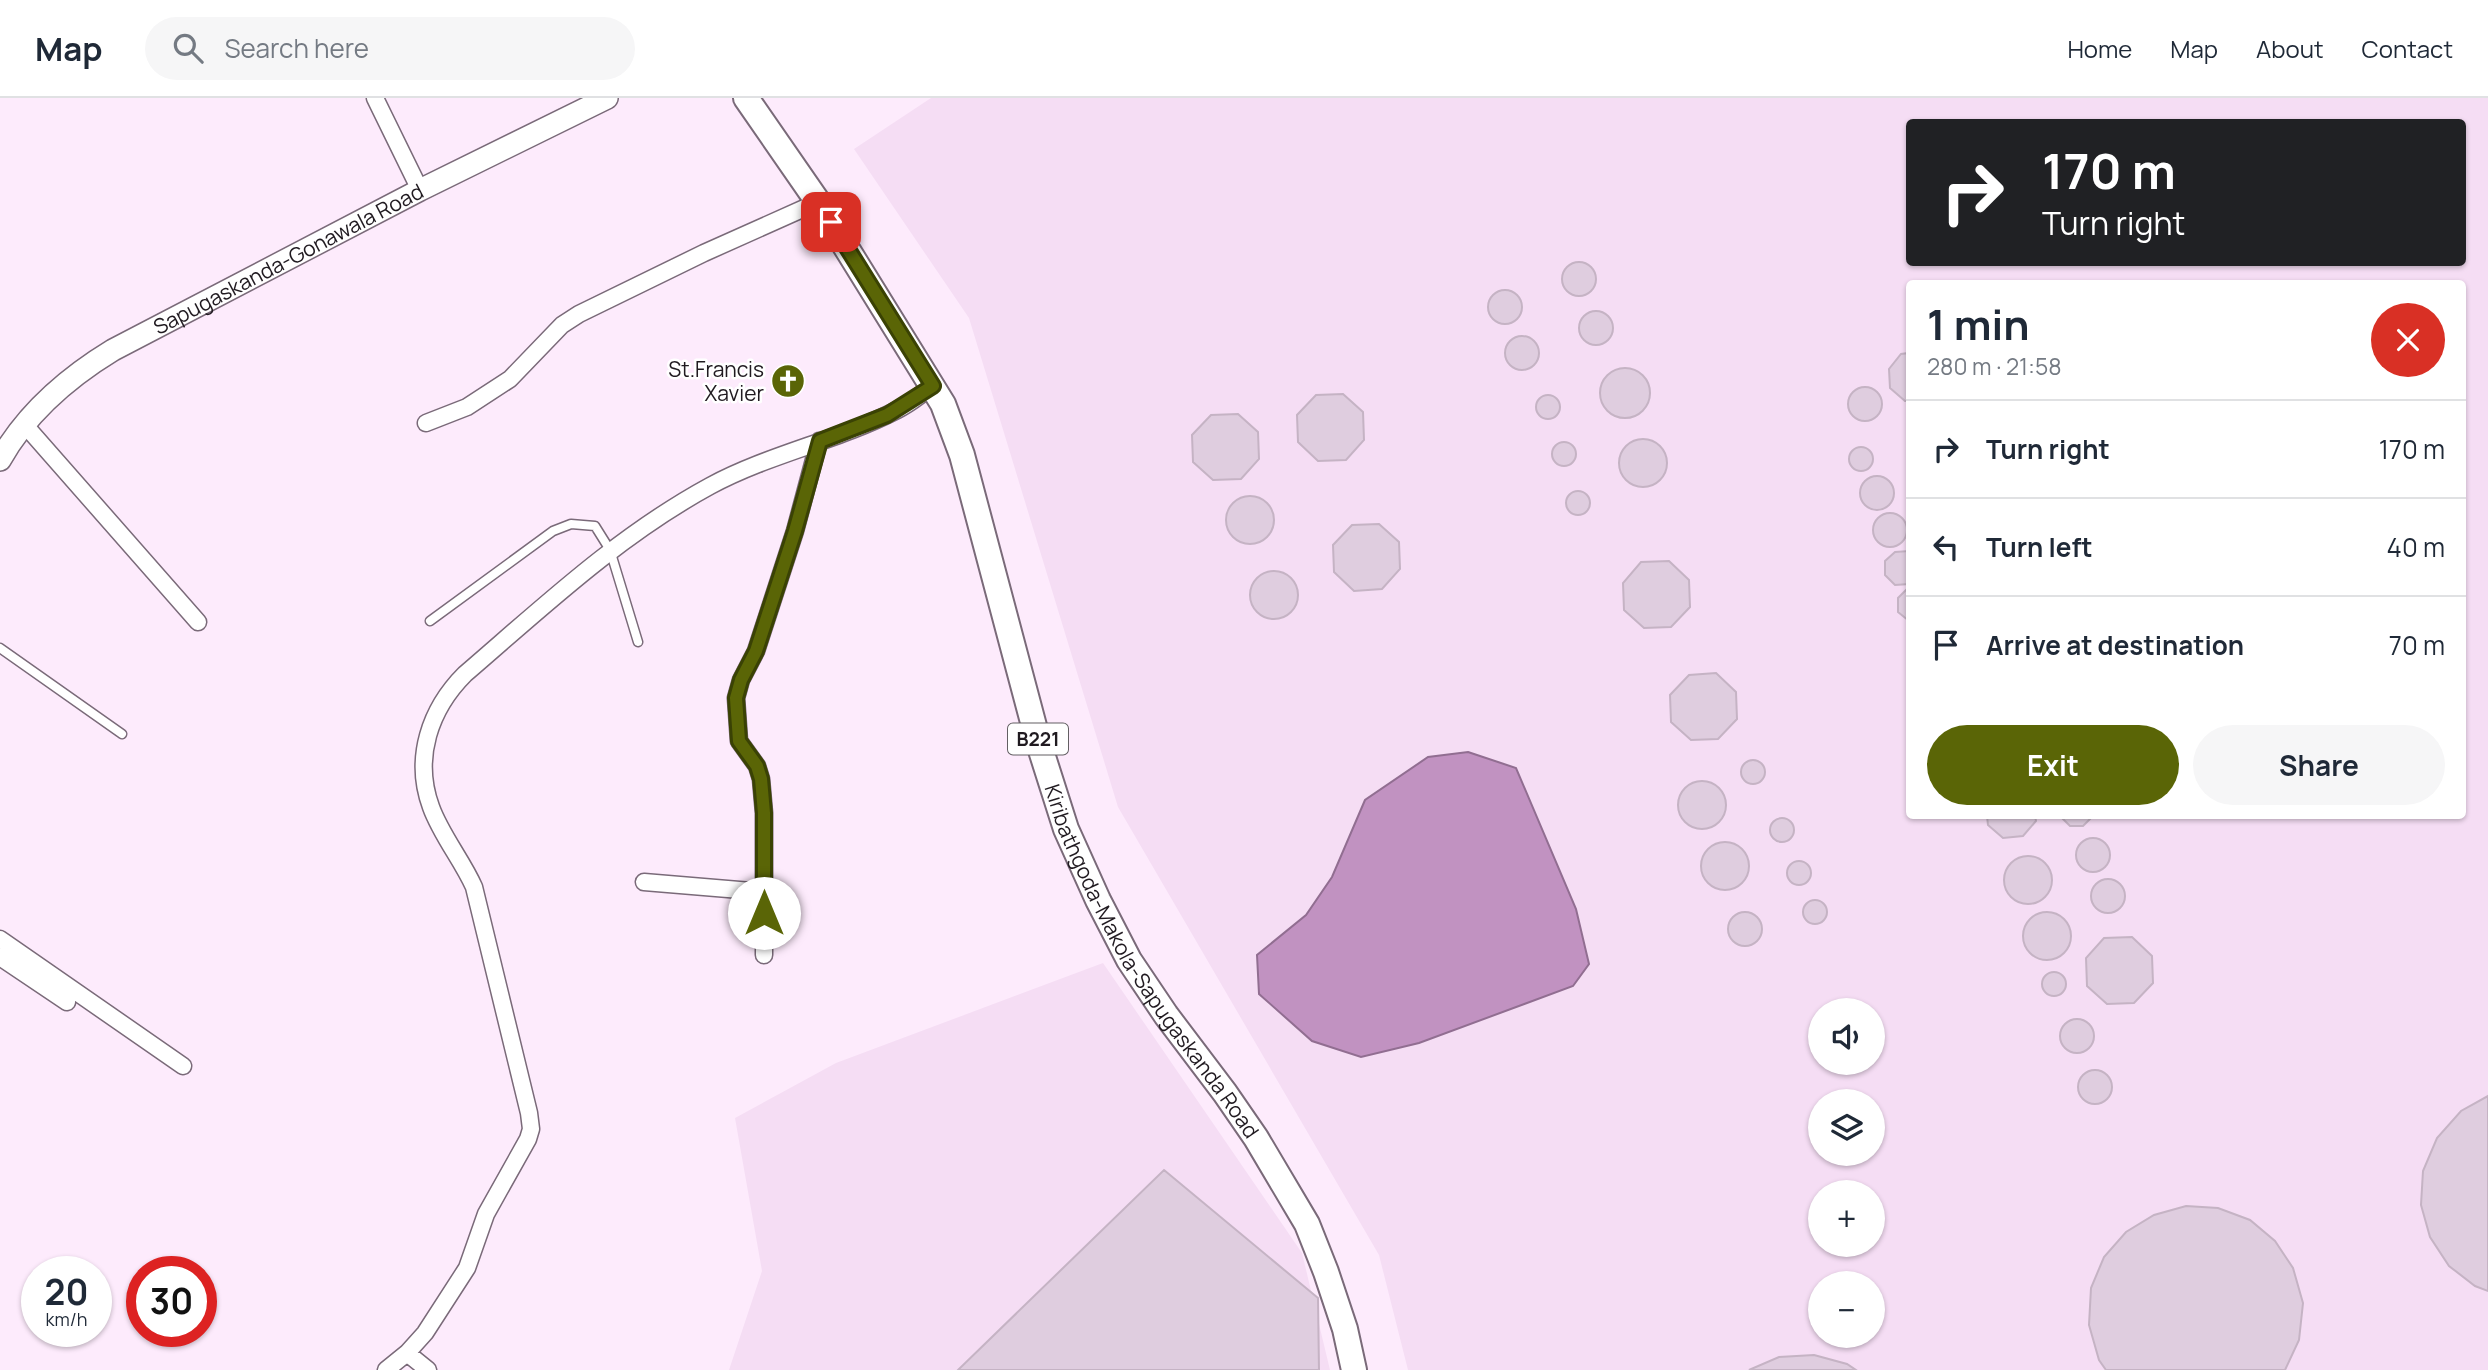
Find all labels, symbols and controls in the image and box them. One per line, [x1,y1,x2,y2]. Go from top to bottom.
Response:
search box [145,17,635,80]
text: Map [35,26,103,71]
icon: search [169,29,207,67]
text: Search here [225,30,369,66]
text: Home [2067,32,2132,65]
text: Map [2170,32,2218,65]
text: About [2256,32,2324,65]
text: Contact [2362,32,2453,65]
text: 170 m [2042,137,2176,204]
icon: right [1927,147,2018,238]
street label: Sapugaskanda-Gonawala Road [148,177,428,341]
pin [801,192,861,252]
text: Turn right [2042,201,2185,245]
icon: arrive [812,203,850,241]
text: 1 min [1927,295,2030,353]
button: close [2371,303,2445,377]
text: 280 m · 21:58 [1927,350,2062,382]
place label: St.Francis Xavier [668,355,764,407]
church icon: St.Francis Xavier [769,362,807,400]
icon: right [1927,430,1965,468]
text: Turn right [1986,431,2110,467]
text: 170 m [2379,431,2445,467]
icon: left [1927,528,1965,566]
text: Turn left [1986,529,2093,565]
text: 40 m [2387,529,2445,565]
icon: arrive [1927,626,1965,664]
text: Arrive at destination [1986,627,2244,663]
text: 70 m [2389,627,2445,663]
road number: B221 [1008,724,1068,754]
button: Exit [1927,725,2179,805]
button: Share [2193,725,2445,805]
street label: Kiribathgoda-Makola-Sapugaskanda Road [1039,781,1266,1143]
position arrow [727,876,801,950]
map controls [1808,998,1885,1348]
button: sound [1808,998,1885,1075]
button: layers [1808,1089,1885,1166]
button: + [1808,1180,1885,1257]
speed limit sign: 30 [126,1256,217,1347]
text: 20 [45,1268,88,1316]
button: − [1808,1271,1885,1348]
text: km/h [46,1307,87,1331]

